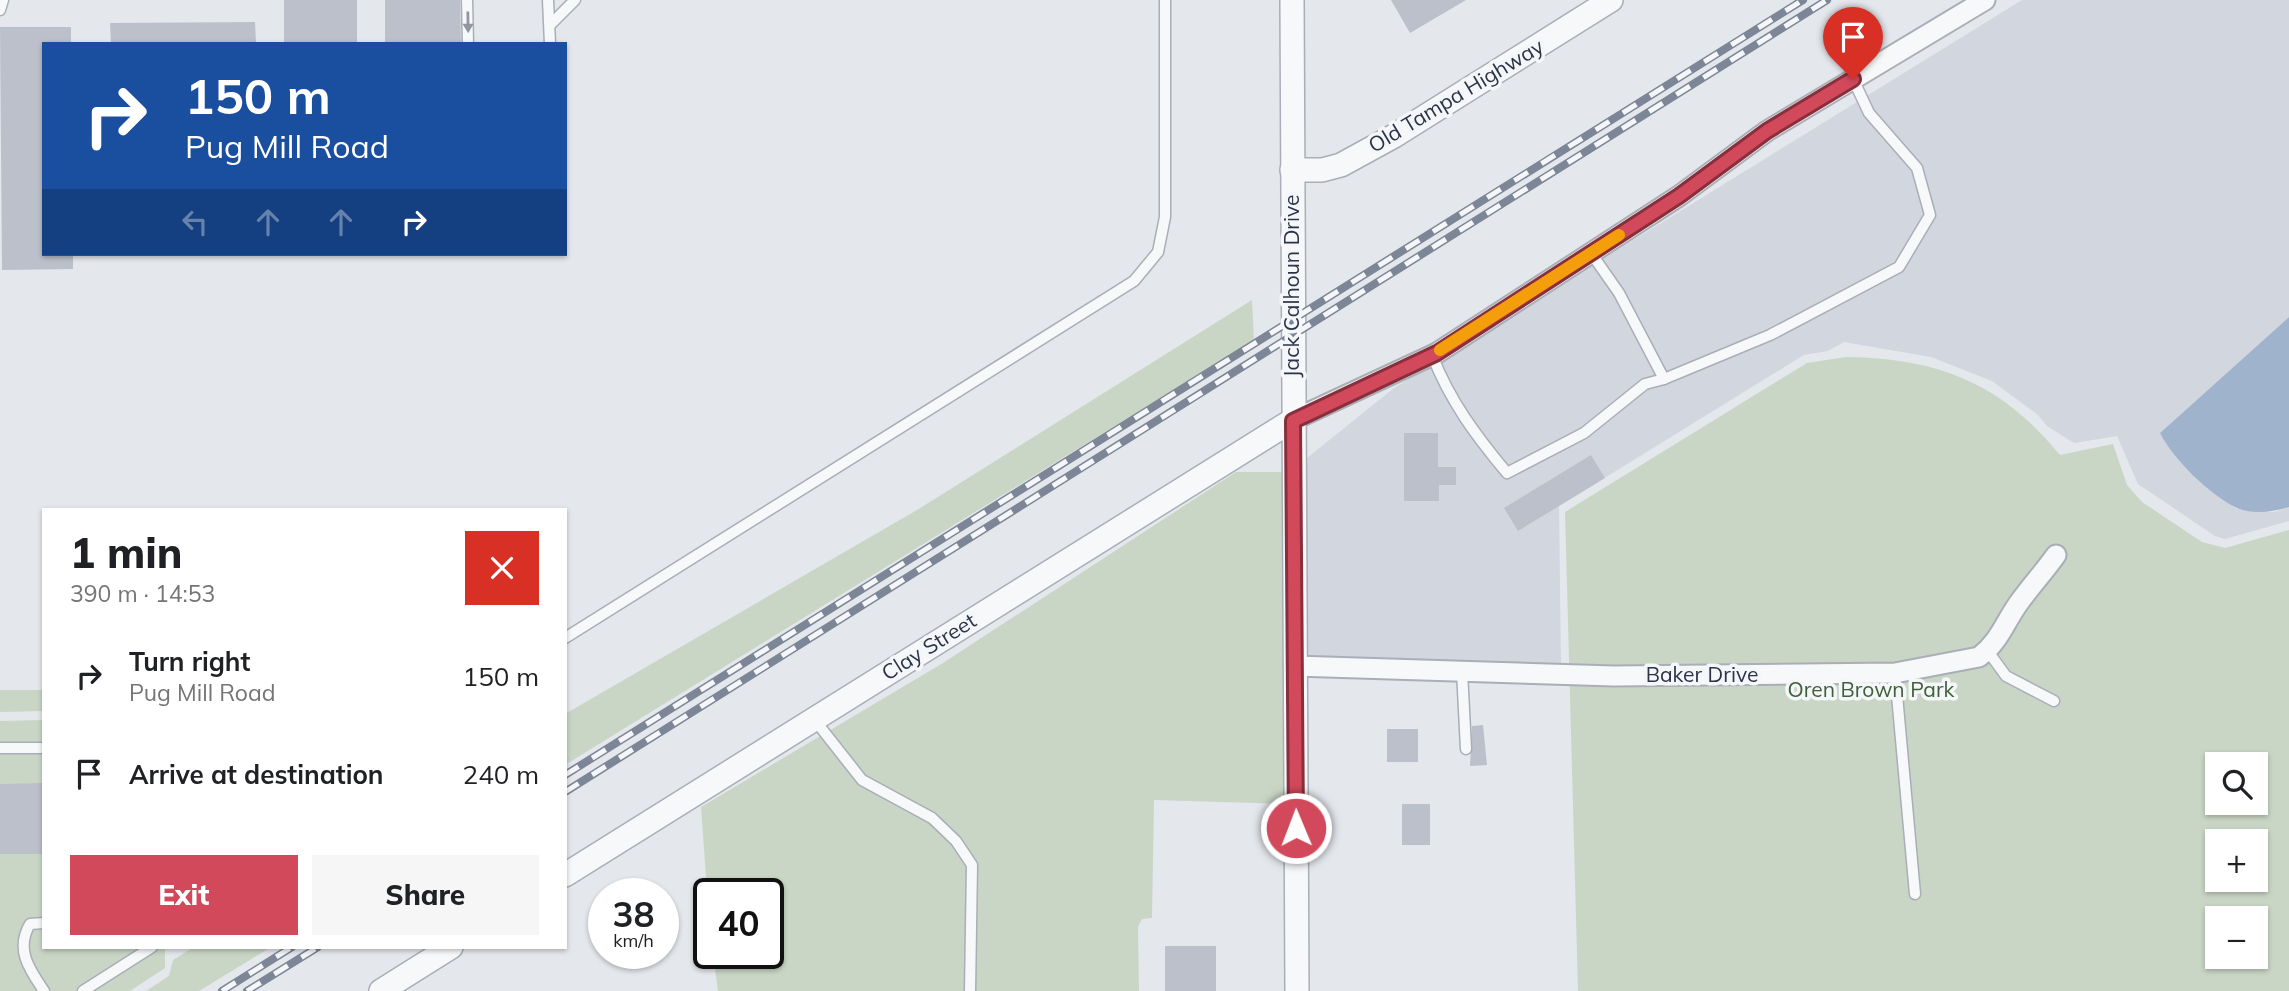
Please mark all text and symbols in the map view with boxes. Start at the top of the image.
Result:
pin [1823,7,1883,79]
one-way arrow [462,11,474,33]
icon: arrive [1834,18,1872,56]
street label: Old Tampa Highway [1363,33,1548,158]
text: 150 m [185,65,331,126]
icon: right [70,70,161,161]
text: Pug Mill Road [185,126,389,166]
street label: Jack Calhoun Drive [1278,195,1304,377]
icon: left [176,203,214,241]
icon: ahead [249,203,287,241]
icon: ahead [322,203,360,241]
icon: right [395,203,433,241]
text: 1 min [70,526,183,579]
button: close [465,531,539,605]
text: 390 m · 14:53 [70,579,215,608]
street label: Clay Street [876,607,981,685]
text: Turn right [129,645,250,678]
icon: right [70,657,108,695]
text: 150 m [463,660,539,693]
street label: Baker Drive [1646,661,1758,687]
park label: Oren Brown Park [1788,676,1955,702]
text: Pug Mill Road [129,678,276,707]
map controls [2205,752,2268,969]
button: search [2205,752,2268,815]
icon: arrive [70,755,108,793]
text: Arrive at destination [129,758,384,791]
text: 240 m [463,758,539,791]
position arrow [1259,791,1333,865]
button: + [2205,829,2268,892]
button: Exit [70,855,298,935]
button: Share [312,855,539,935]
speed limit sign: 40 [693,878,784,969]
text: 38 [612,892,655,936]
button: − [2205,906,2268,969]
text: km/h [613,929,654,952]

